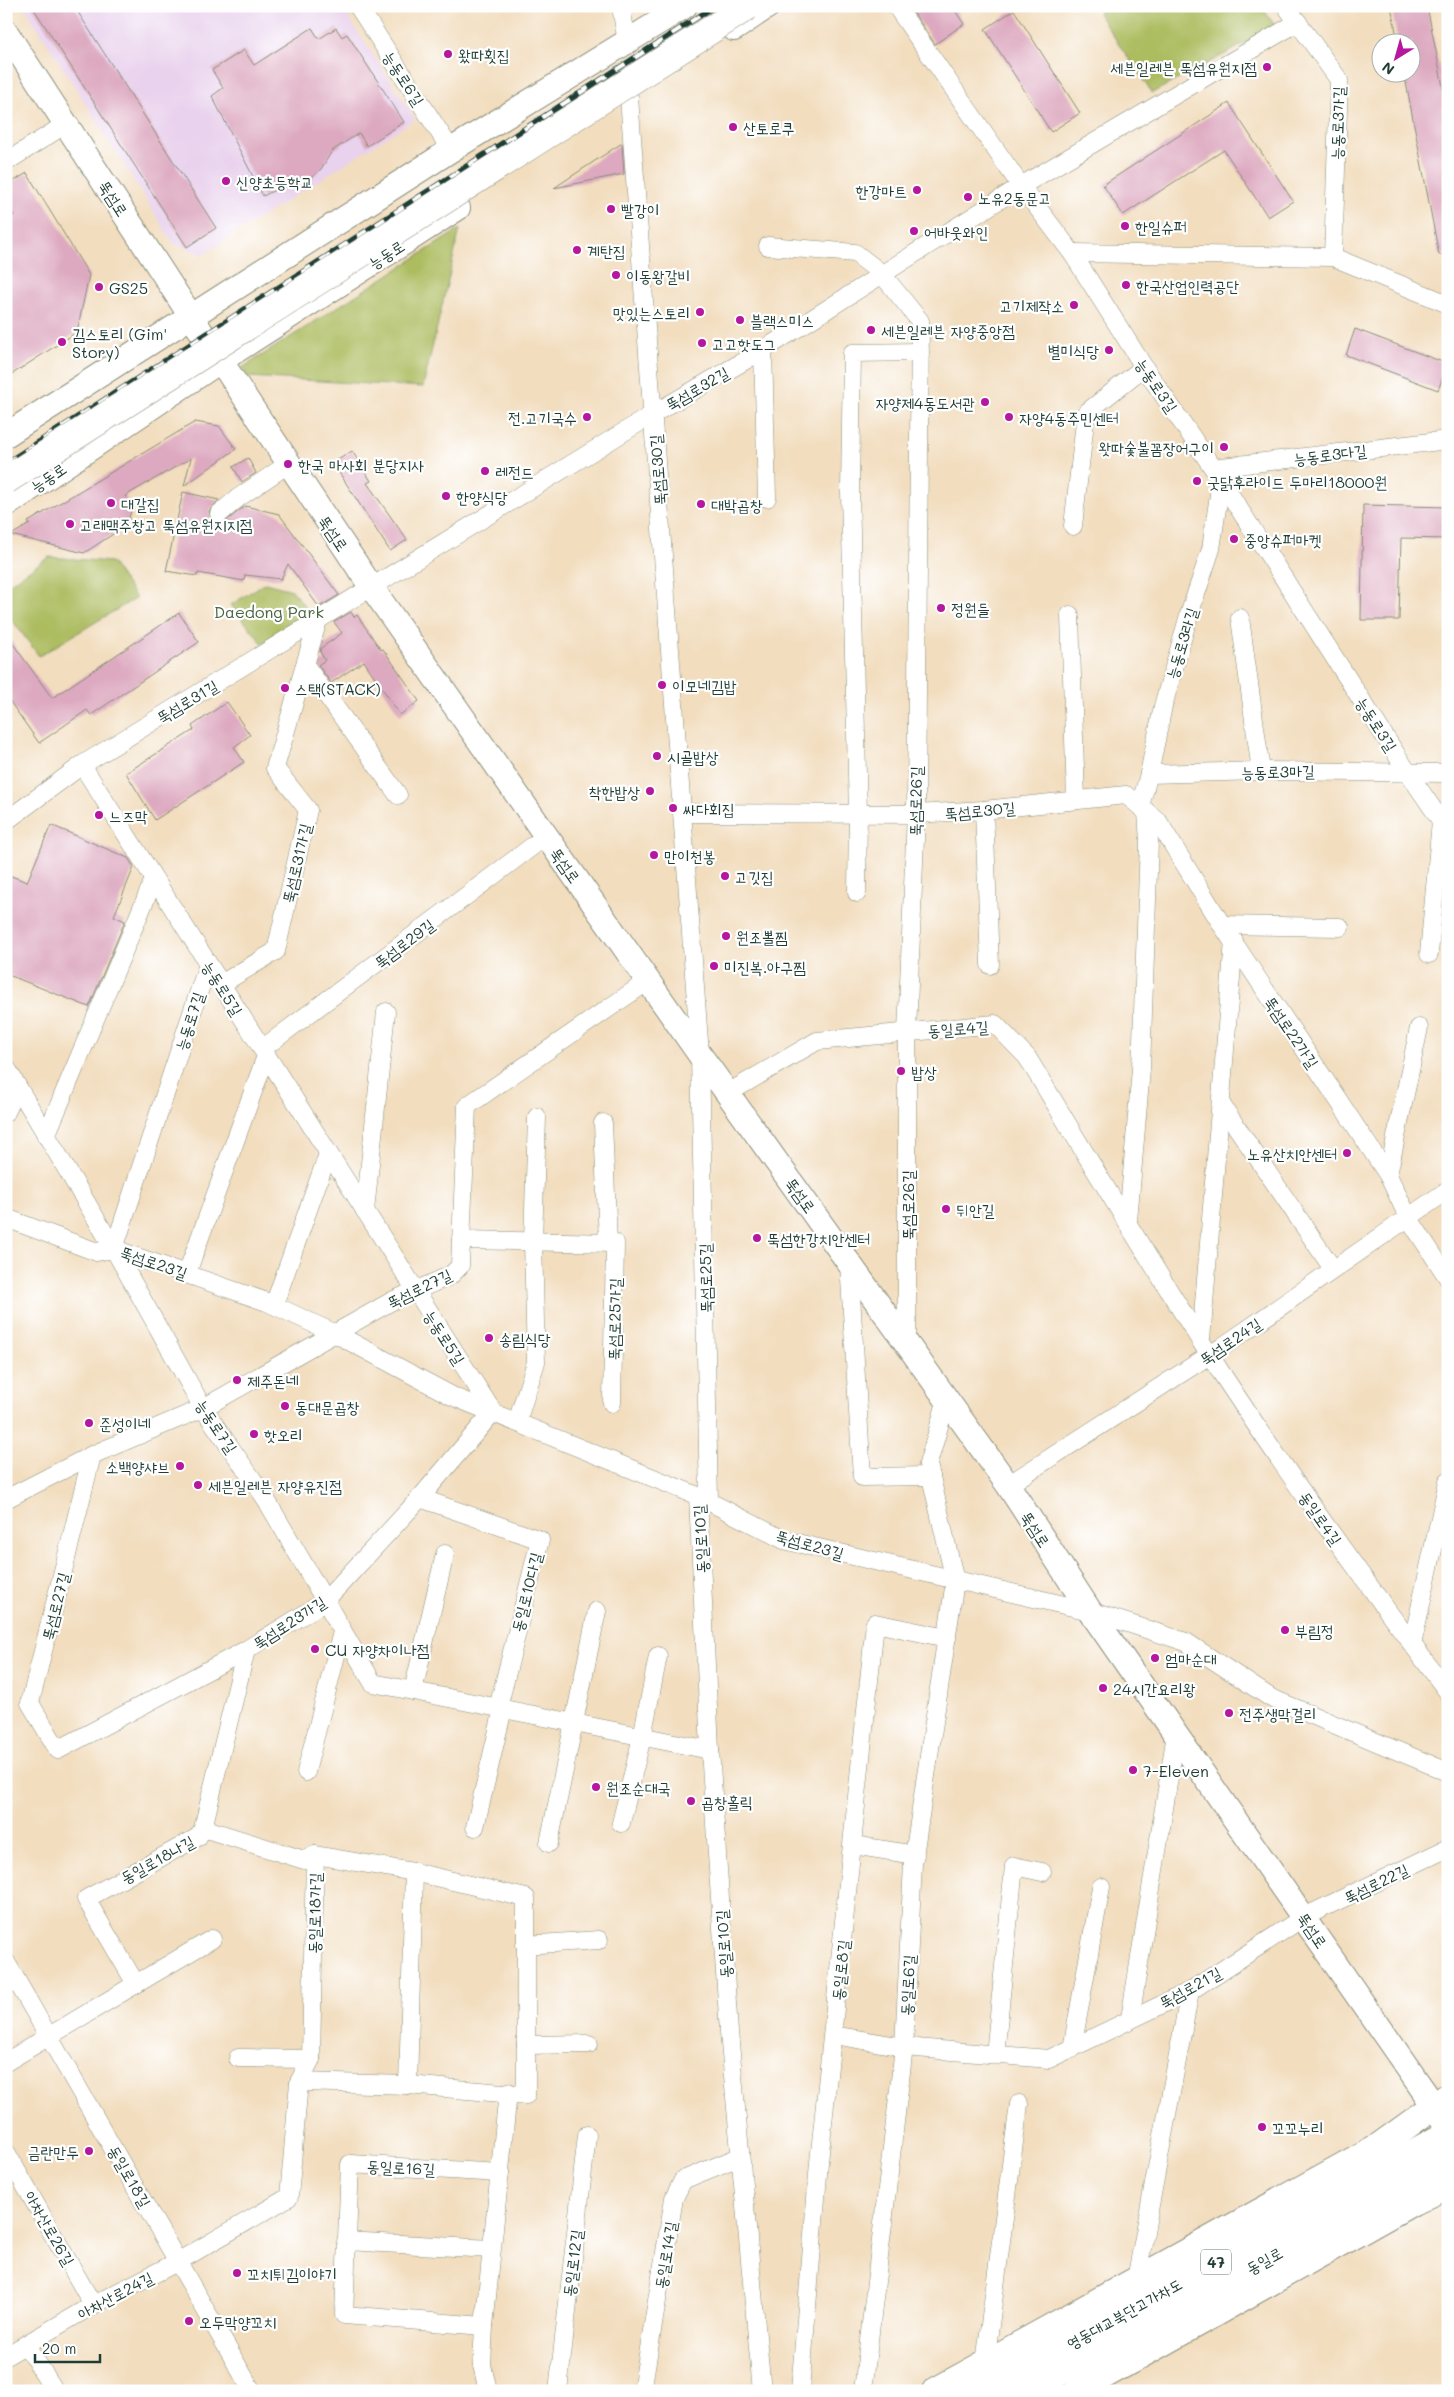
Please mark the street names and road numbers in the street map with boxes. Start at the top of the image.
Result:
street label: 능동로6길 [379,47,430,109]
street label: 능동로3가길 [1325,86,1349,160]
street label: 뚝섬로 [95,176,133,220]
street label: 능동로 [364,235,408,273]
street label: 능동로3길 [1131,354,1183,416]
street label: 뚝섬로32길 [662,361,733,415]
street label: 뚝섬로30길 [644,434,670,506]
street label: 능동로3다길 [1292,439,1368,469]
street label: 능동로 [26,457,70,497]
street label: 뚝섬로 [314,511,354,555]
street label: 능동로3라길 [1160,605,1202,681]
street label: 뚝섬로31길 [152,674,222,728]
street label: 능동로3길 [1352,693,1402,755]
street label: 능동로3마길 [1241,760,1315,782]
street label: 뚝섬로26길 [904,766,926,836]
street label: 뚝섬로30길 [944,796,1016,824]
street label: 뚝섬로31가길 [277,821,315,905]
street label: 뚝섬로 [546,843,586,887]
street label: 뚝섬로29길 [370,914,438,972]
street label: 능동로5길 [198,957,248,1019]
street label: 능동로7길 [170,989,208,1053]
street label: 뚝섬로22가길 [1260,992,1324,1072]
street label: 동일로4길 [927,1015,989,1041]
street label: 뚝섬로26길 [897,1170,918,1240]
street label: 뚝섬로 [781,1173,821,1217]
street label: 뚝섬로23길 [118,1241,191,1283]
street label: 뚝섬로25길 [694,1243,716,1313]
street label: 뚝섬로27길 [383,1263,455,1313]
street label: 뚝섬로25가길 [603,1277,625,1360]
street label: 능동로5길 [420,1306,470,1368]
street label: 뚝섬로24길 [1195,1313,1265,1369]
street label: 능동로7길 [191,1395,243,1457]
street label: 동일로4길 [1295,1487,1347,1549]
street label: 동일로10길 [688,1504,712,1574]
street label: 뚝섬로 [1017,1507,1055,1551]
street label: 뚝섬로23길 [774,1524,847,1564]
street label: 동일로10다길 [506,1550,546,1634]
street label: 뚝섬로27길 [36,1570,74,1642]
street label: 뚝섬로23가길 [249,1591,329,1653]
street label: 동일로18나길 [116,1830,198,1888]
street label: 뚝섬로22길 [1340,1858,1412,1908]
street label: 동일로18가길 [303,1872,325,1954]
street label: 뚝섬로 [1293,1908,1333,1952]
street label: 동일로10길 [710,1909,736,1979]
street label: 동일로8길 [826,1938,854,2002]
street label: 동일로6길 [895,1954,919,2016]
street label: 뚝섬로21길 [1155,1961,1225,2013]
street label: 동일로18길 [104,2141,156,2211]
street label: 동일로16길 [366,2155,436,2179]
street label: 아차산로26길 [20,2187,80,2269]
street label: 동일로14길 [649,2220,681,2290]
street label: 동일로12길 [557,2228,587,2298]
street label: 동일로 [1242,2241,1286,2279]
road number: 47 [1201,2250,1231,2274]
street label: 아차산로24길 [74,2266,157,2324]
street label: 영동대교북단고가차도 [1063,2273,1185,2353]

